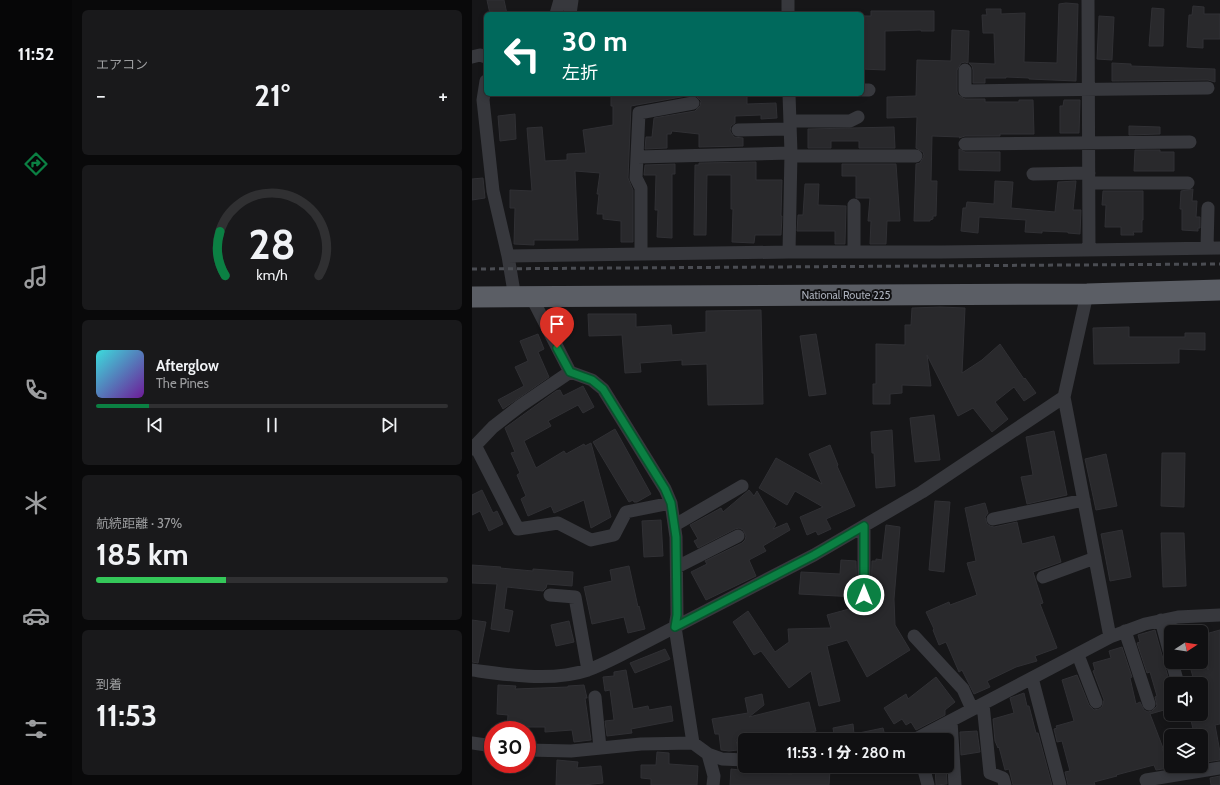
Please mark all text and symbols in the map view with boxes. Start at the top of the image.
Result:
text: 30 m [562,24,628,58]
icon: left [496,28,548,80]
text: 11:52 [18,43,54,65]
text: エアコン [96,56,148,72]
text: 左折 [562,62,598,84]
text: 21° [254,77,290,114]
text: − [96,82,106,109]
text: + [438,82,448,109]
icon: directions [22,150,50,178]
text: 28 [248,218,296,268]
icon: music [22,263,50,291]
text: km/h [256,265,288,283]
street label: National Route 225 [802,288,890,302]
pin [540,307,574,348]
icon: arrive [546,313,568,335]
text: Afterglow [156,357,219,375]
text: The Pines [156,375,209,391]
icon: phone [22,376,50,404]
icon: previous [144,414,166,436]
icon: pause [261,414,283,436]
icon: next [378,414,400,436]
icon: climate [22,489,50,517]
text: 航続距離 · 37% [96,515,182,531]
text: 185 km [96,536,189,573]
position arrow [843,574,885,616]
icon: car [22,602,50,630]
north arrow [1164,625,1208,669]
map controls [1164,625,1208,773]
text: 到着 [96,676,122,692]
button: sound [1164,677,1208,721]
text: 11:53 [96,697,157,734]
icon: filters [22,715,50,743]
speed limit sign: 30 [484,721,536,773]
button: layers [1164,729,1208,773]
text: 11:53 · 1 分 · 280 m [787,744,905,762]

